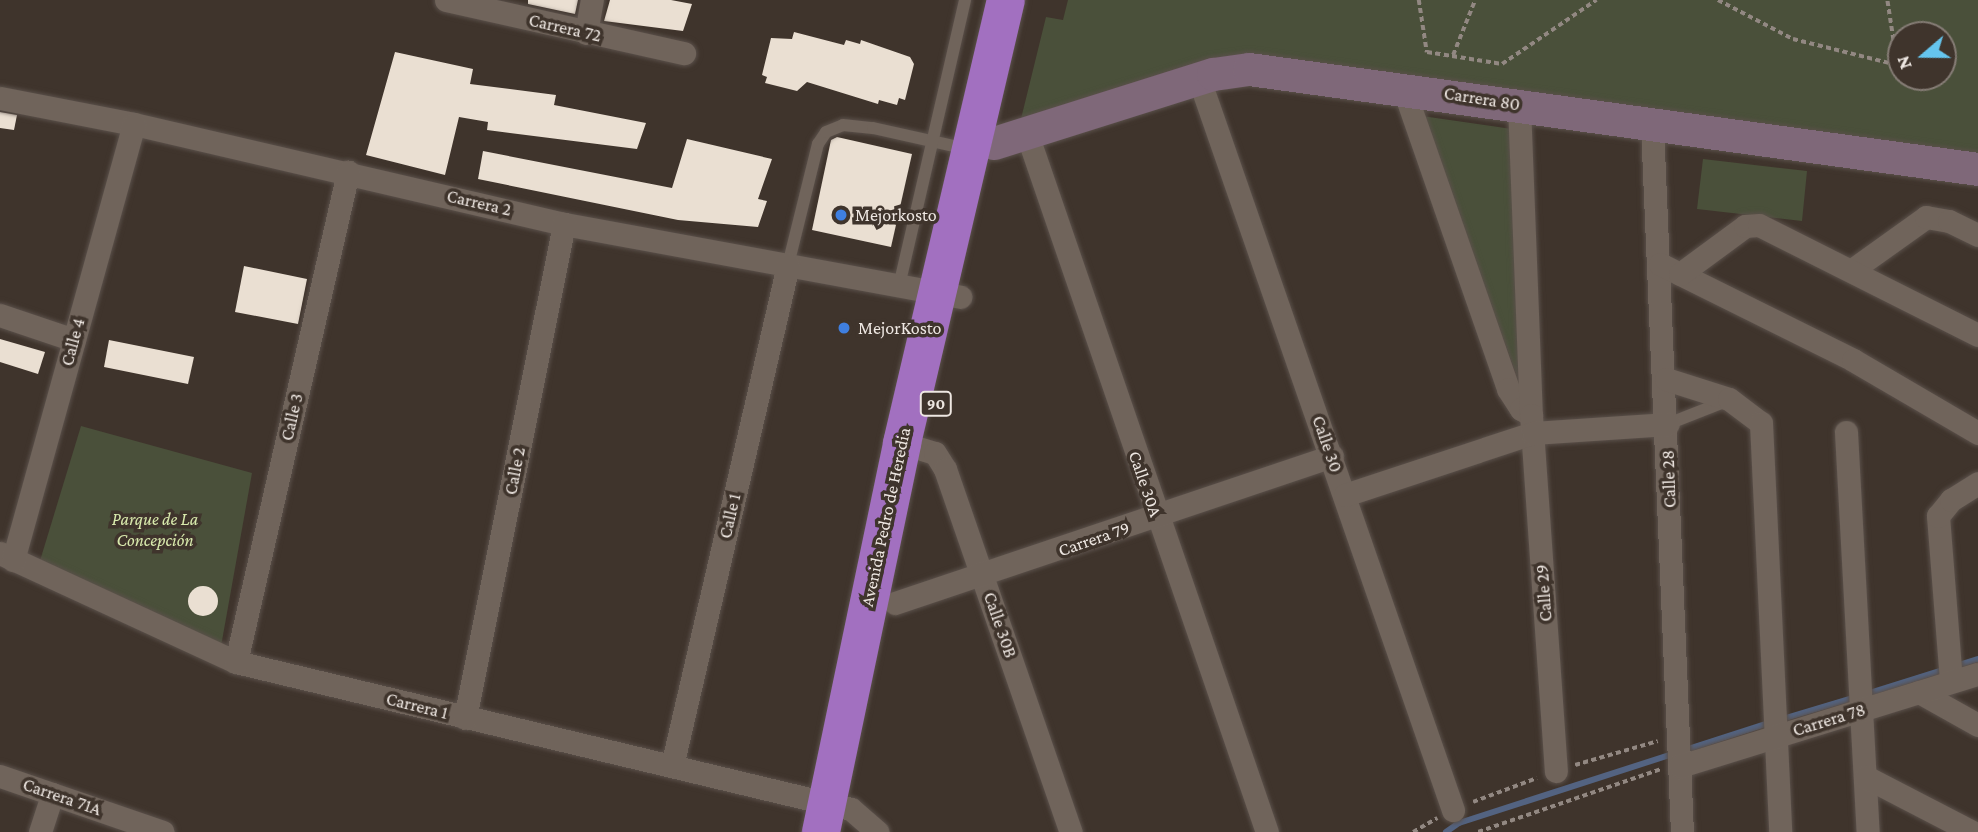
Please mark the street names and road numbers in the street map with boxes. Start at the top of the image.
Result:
street label: Carrera 72 [527,9,603,47]
street label: Carrera 80 [1442,82,1522,116]
street label: Carrera 2 [445,185,513,221]
street label: Calle 4 [56,316,90,368]
street label: Calle 3 [276,391,308,443]
road number: 90 [918,392,954,416]
street label: Calle 30 [1307,413,1347,475]
street label: Avenida Pedro de Heredia [856,425,916,609]
street label: Calle 2 [500,445,530,497]
street label: Calle 30A [1124,448,1166,520]
street label: Calle 28 [1657,450,1681,508]
street label: Calle 1 [714,491,746,541]
street label: Carrera 79 [1055,517,1133,561]
street label: Calle 29 [1531,564,1557,622]
street label: Calle 30B [979,589,1021,661]
street label: Carrera 1 [384,688,450,724]
street label: Carrera 78 [1790,699,1868,741]
street label: Carrera 71A [20,774,104,820]

